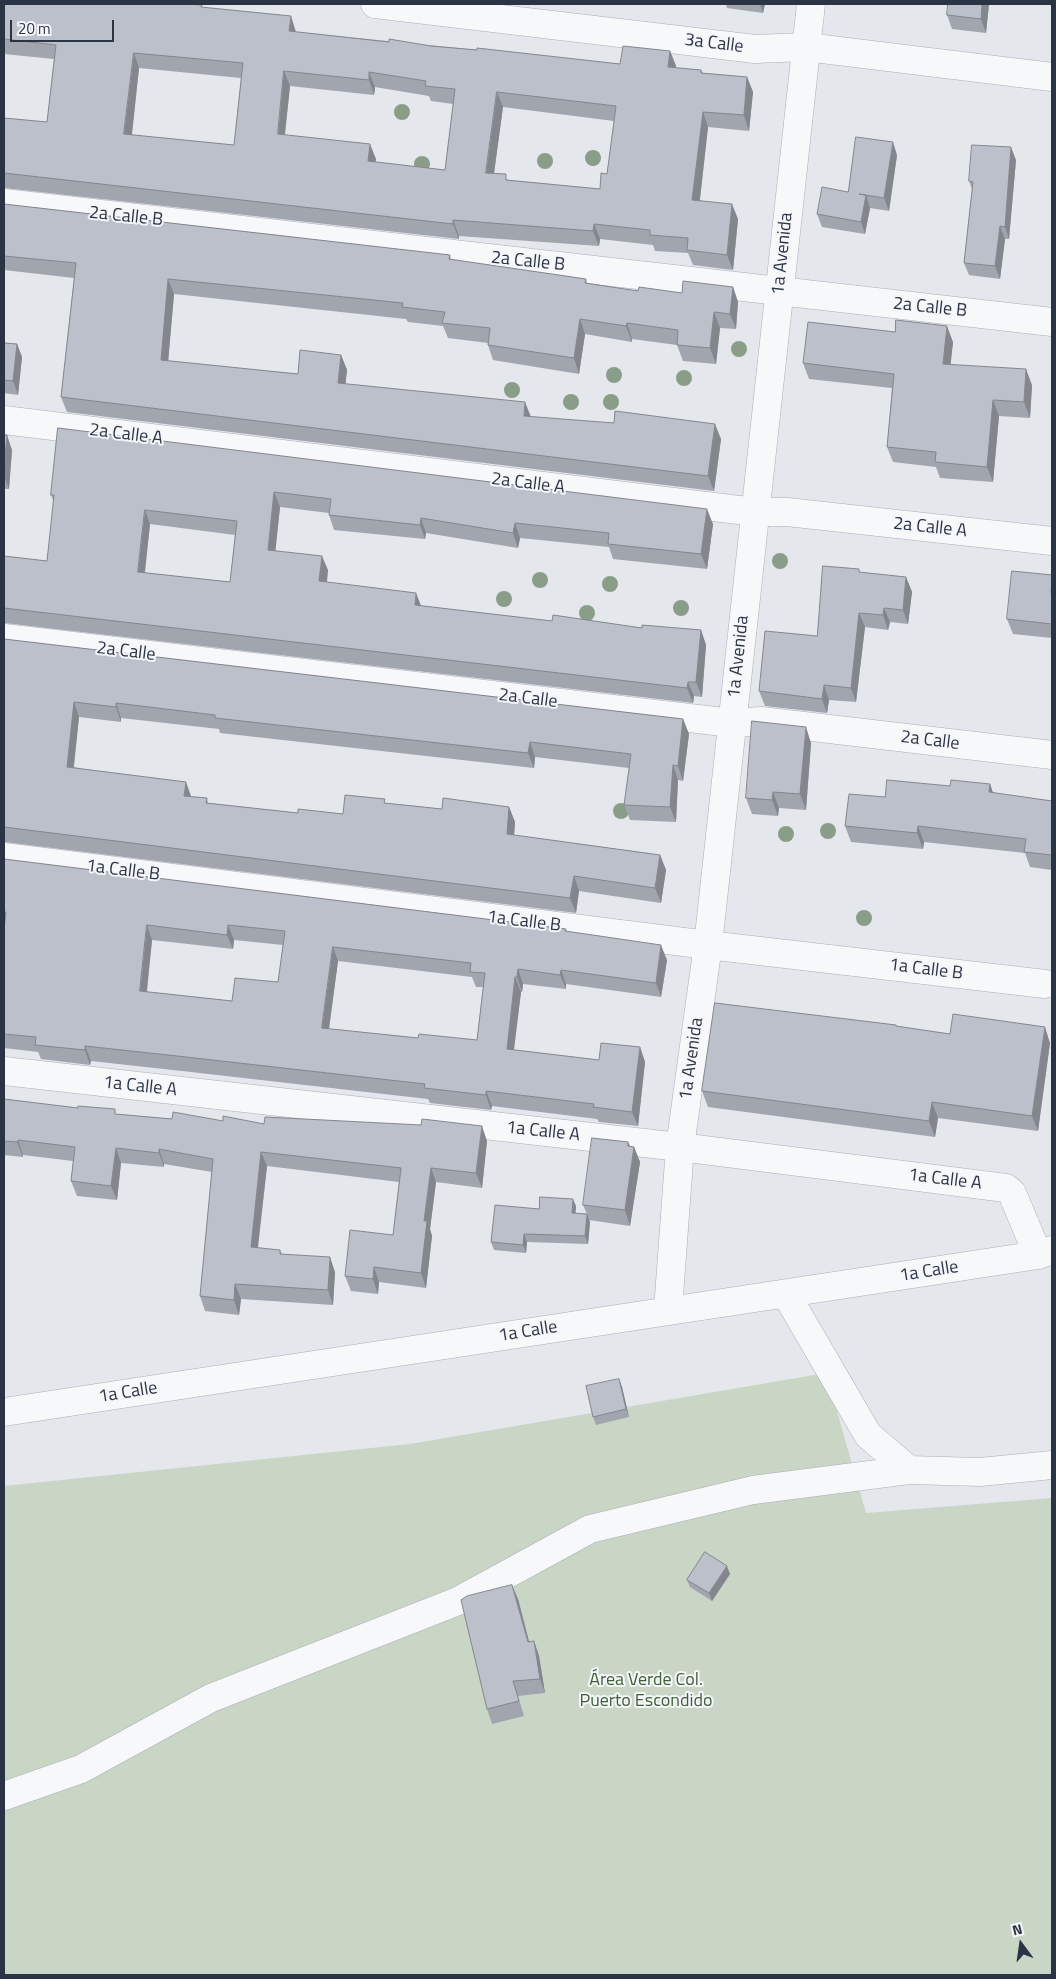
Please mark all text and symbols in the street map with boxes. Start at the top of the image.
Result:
scale bar [12,10,116,42]
text: 20 m [18,17,51,40]
street label: 3a Calle [683,30,745,58]
street label: 2a Calle B [88,202,164,232]
street label: 1a Avenida [768,212,798,296]
street label: 2a Calle B [490,247,566,277]
street label: 2a Calle B [892,293,968,323]
street label: 2a Calle A [88,420,164,450]
street label: 2a Calle A [490,469,566,499]
street label: 2a Calle A [892,513,968,543]
street label: 1a Avenida [724,615,754,699]
street label: 2a Calle [95,638,157,666]
street label: 2a Calle [497,685,559,713]
street label: 2a Calle [899,727,961,755]
street label: 1a Calle B [85,856,161,886]
street label: 1a Calle B [486,907,562,937]
street label: 1a Calle B [888,955,964,985]
street label: 1a Avenida [676,1016,708,1102]
street label: 1a Calle A [102,1072,178,1102]
street label: 1a Calle A [505,1117,581,1147]
street label: 1a Calle A [907,1165,983,1195]
street label: 1a Calle [898,1257,960,1287]
street label: 1a Calle [497,1317,559,1347]
street label: 1a Calle [97,1378,159,1408]
park label: Área Verde Col. Puerto Escondido [579,1670,713,1712]
text: N [1010,1918,1024,1940]
north arrow [996,1919,1046,1969]

